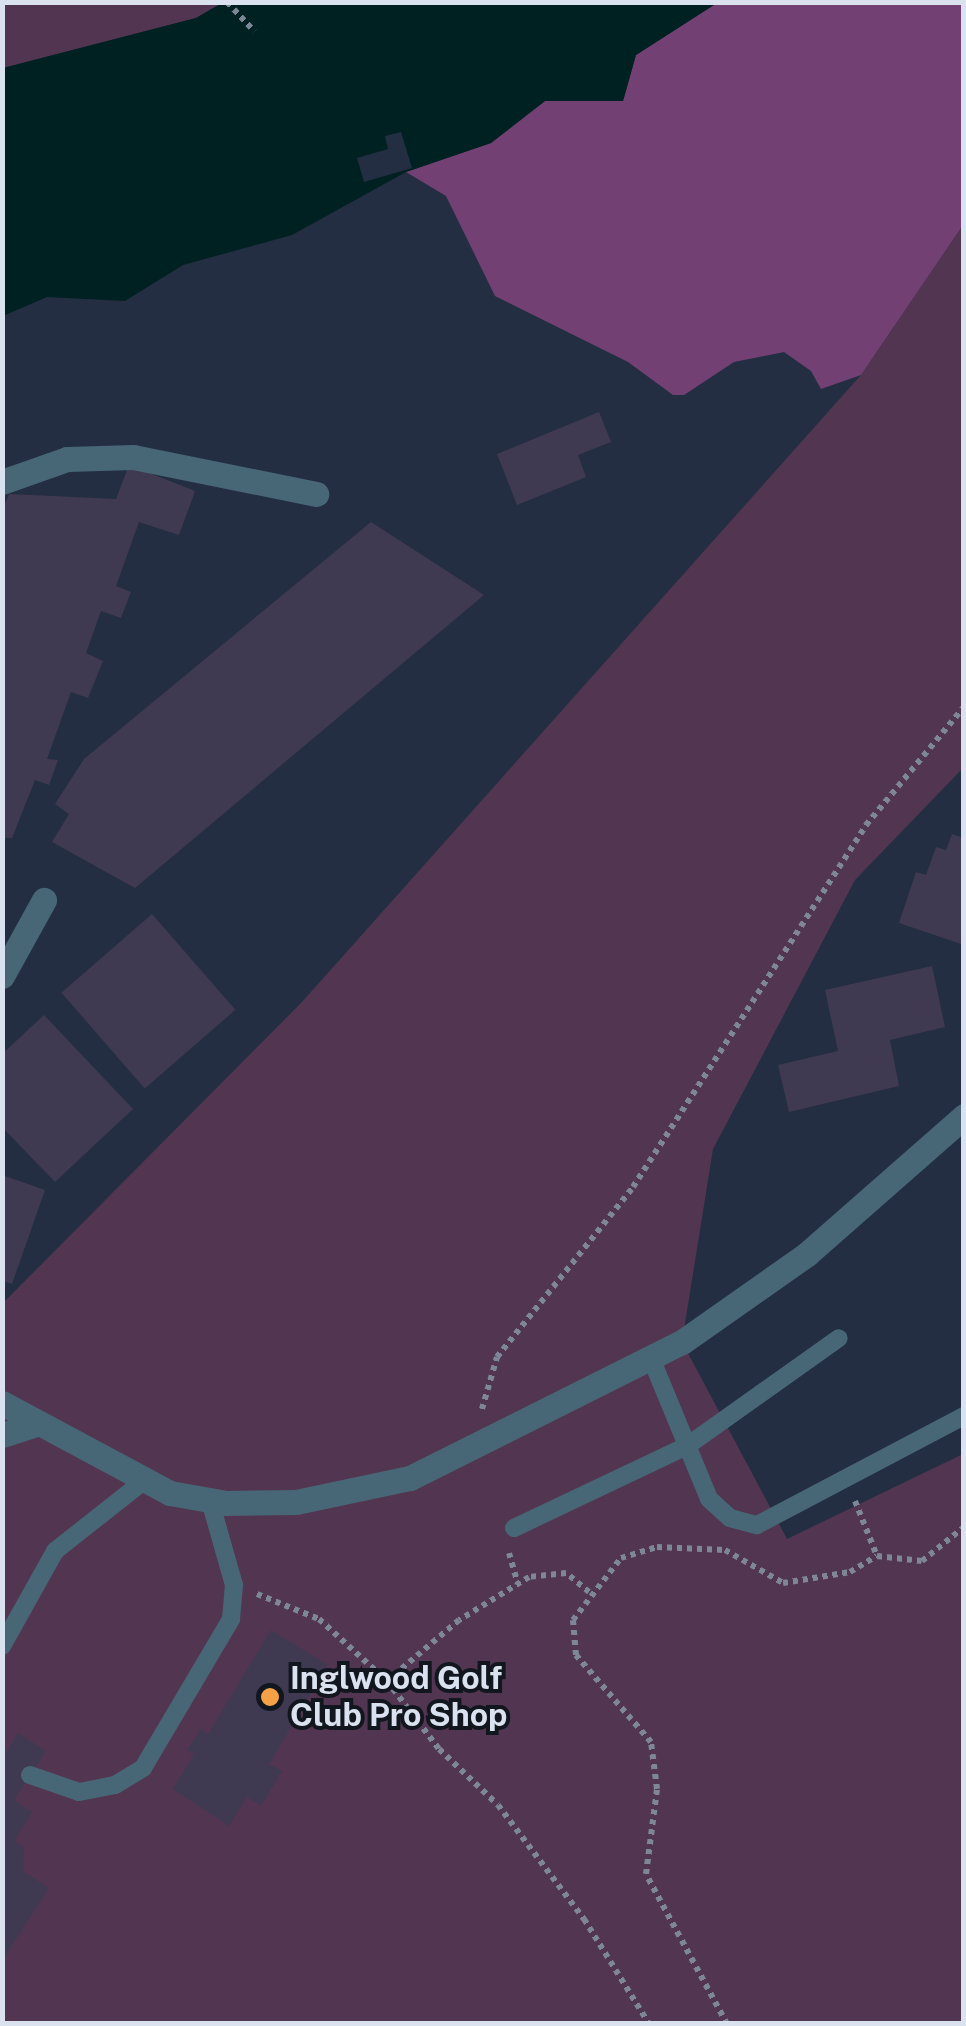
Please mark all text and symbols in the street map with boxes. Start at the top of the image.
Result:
place label: Inglwood Golf Club Pro Shop [290,1660,508,1735]
marker: Inglwood Golf Club Pro Shop [259,1686,281,1708]

